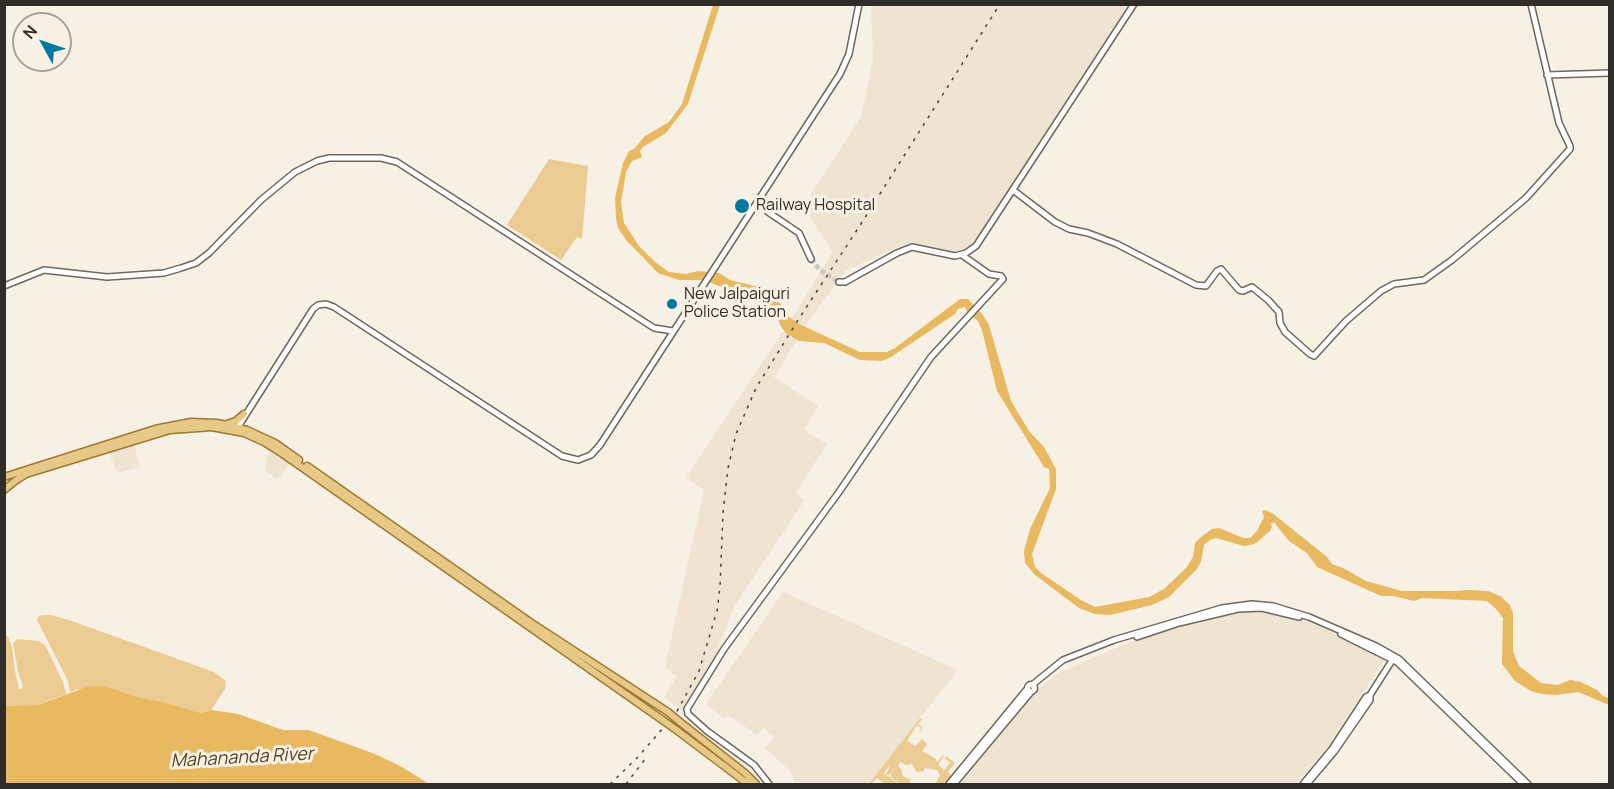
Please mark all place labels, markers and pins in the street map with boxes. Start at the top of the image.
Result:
place label: Railway Hospital [756,196,875,216]
marker: Railway Hospital [733,197,751,215]
place label: New Jalpaiguri Police Station [684,285,790,323]
marker: New Jalpaiguri Police Station [665,297,679,311]

